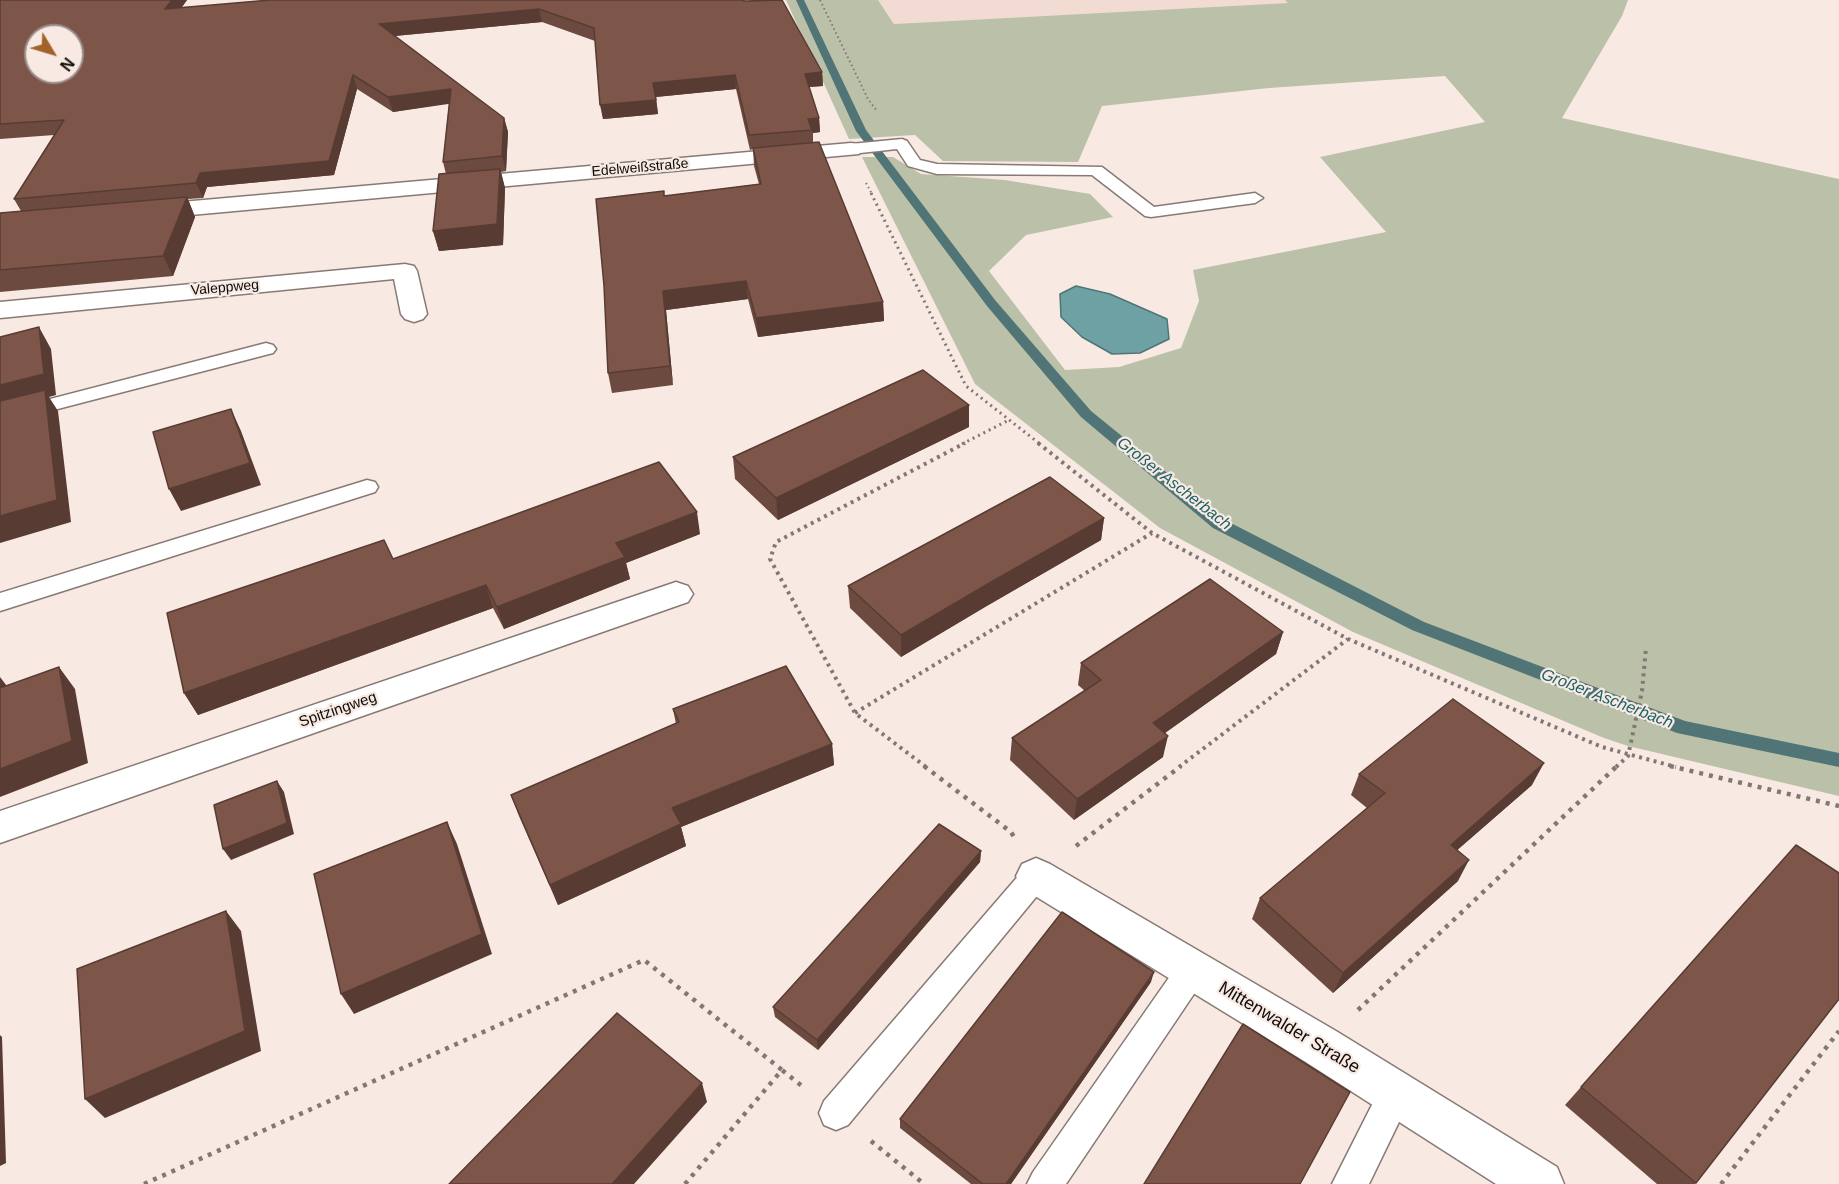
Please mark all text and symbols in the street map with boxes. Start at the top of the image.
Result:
north arrow [24,24,84,84]
text: N [57,54,77,74]
street label: Edelweißstraße [591,155,689,181]
street label: Valeppweg [190,277,260,299]
water label: Großer Ascherbach [1113,433,1235,535]
water label: Großer Ascherbach [1538,665,1676,733]
street label: Spitzingweg [297,688,379,732]
street label: Mittenwalder Straße [1214,977,1364,1079]

